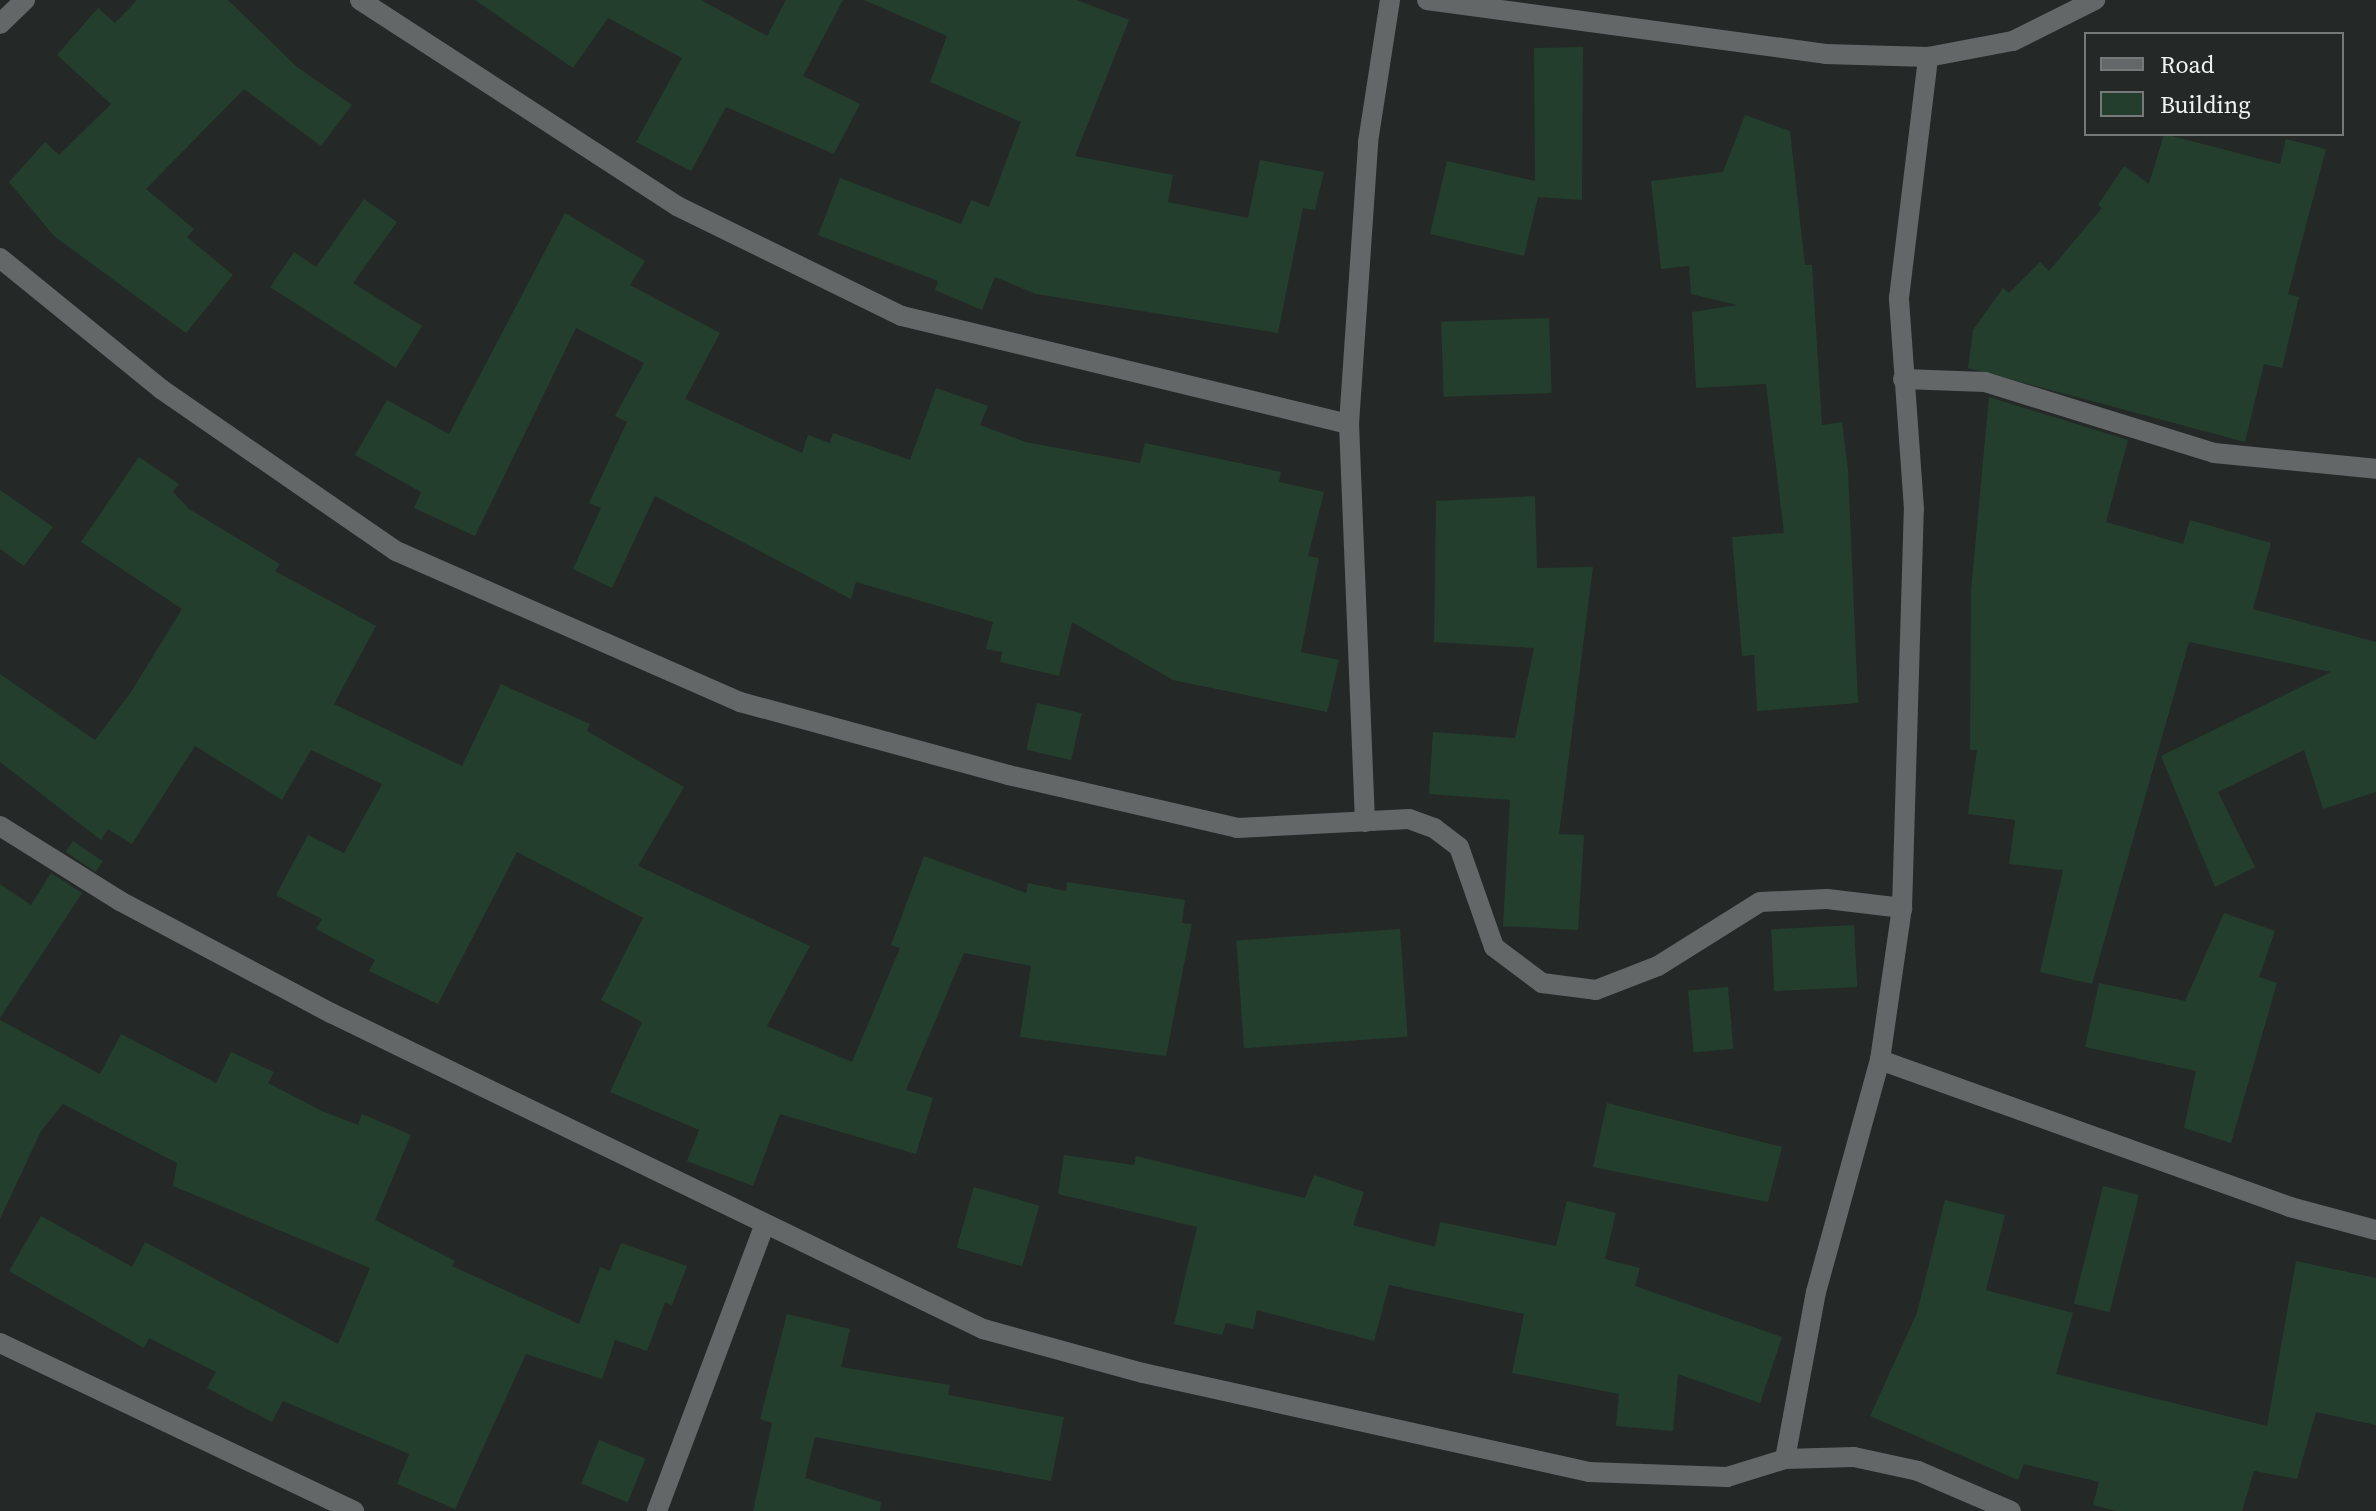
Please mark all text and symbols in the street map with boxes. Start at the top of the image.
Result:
legend [2084,32,2344,136]
text: Road [2160,48,2214,81]
text: Building [2160,88,2251,121]

